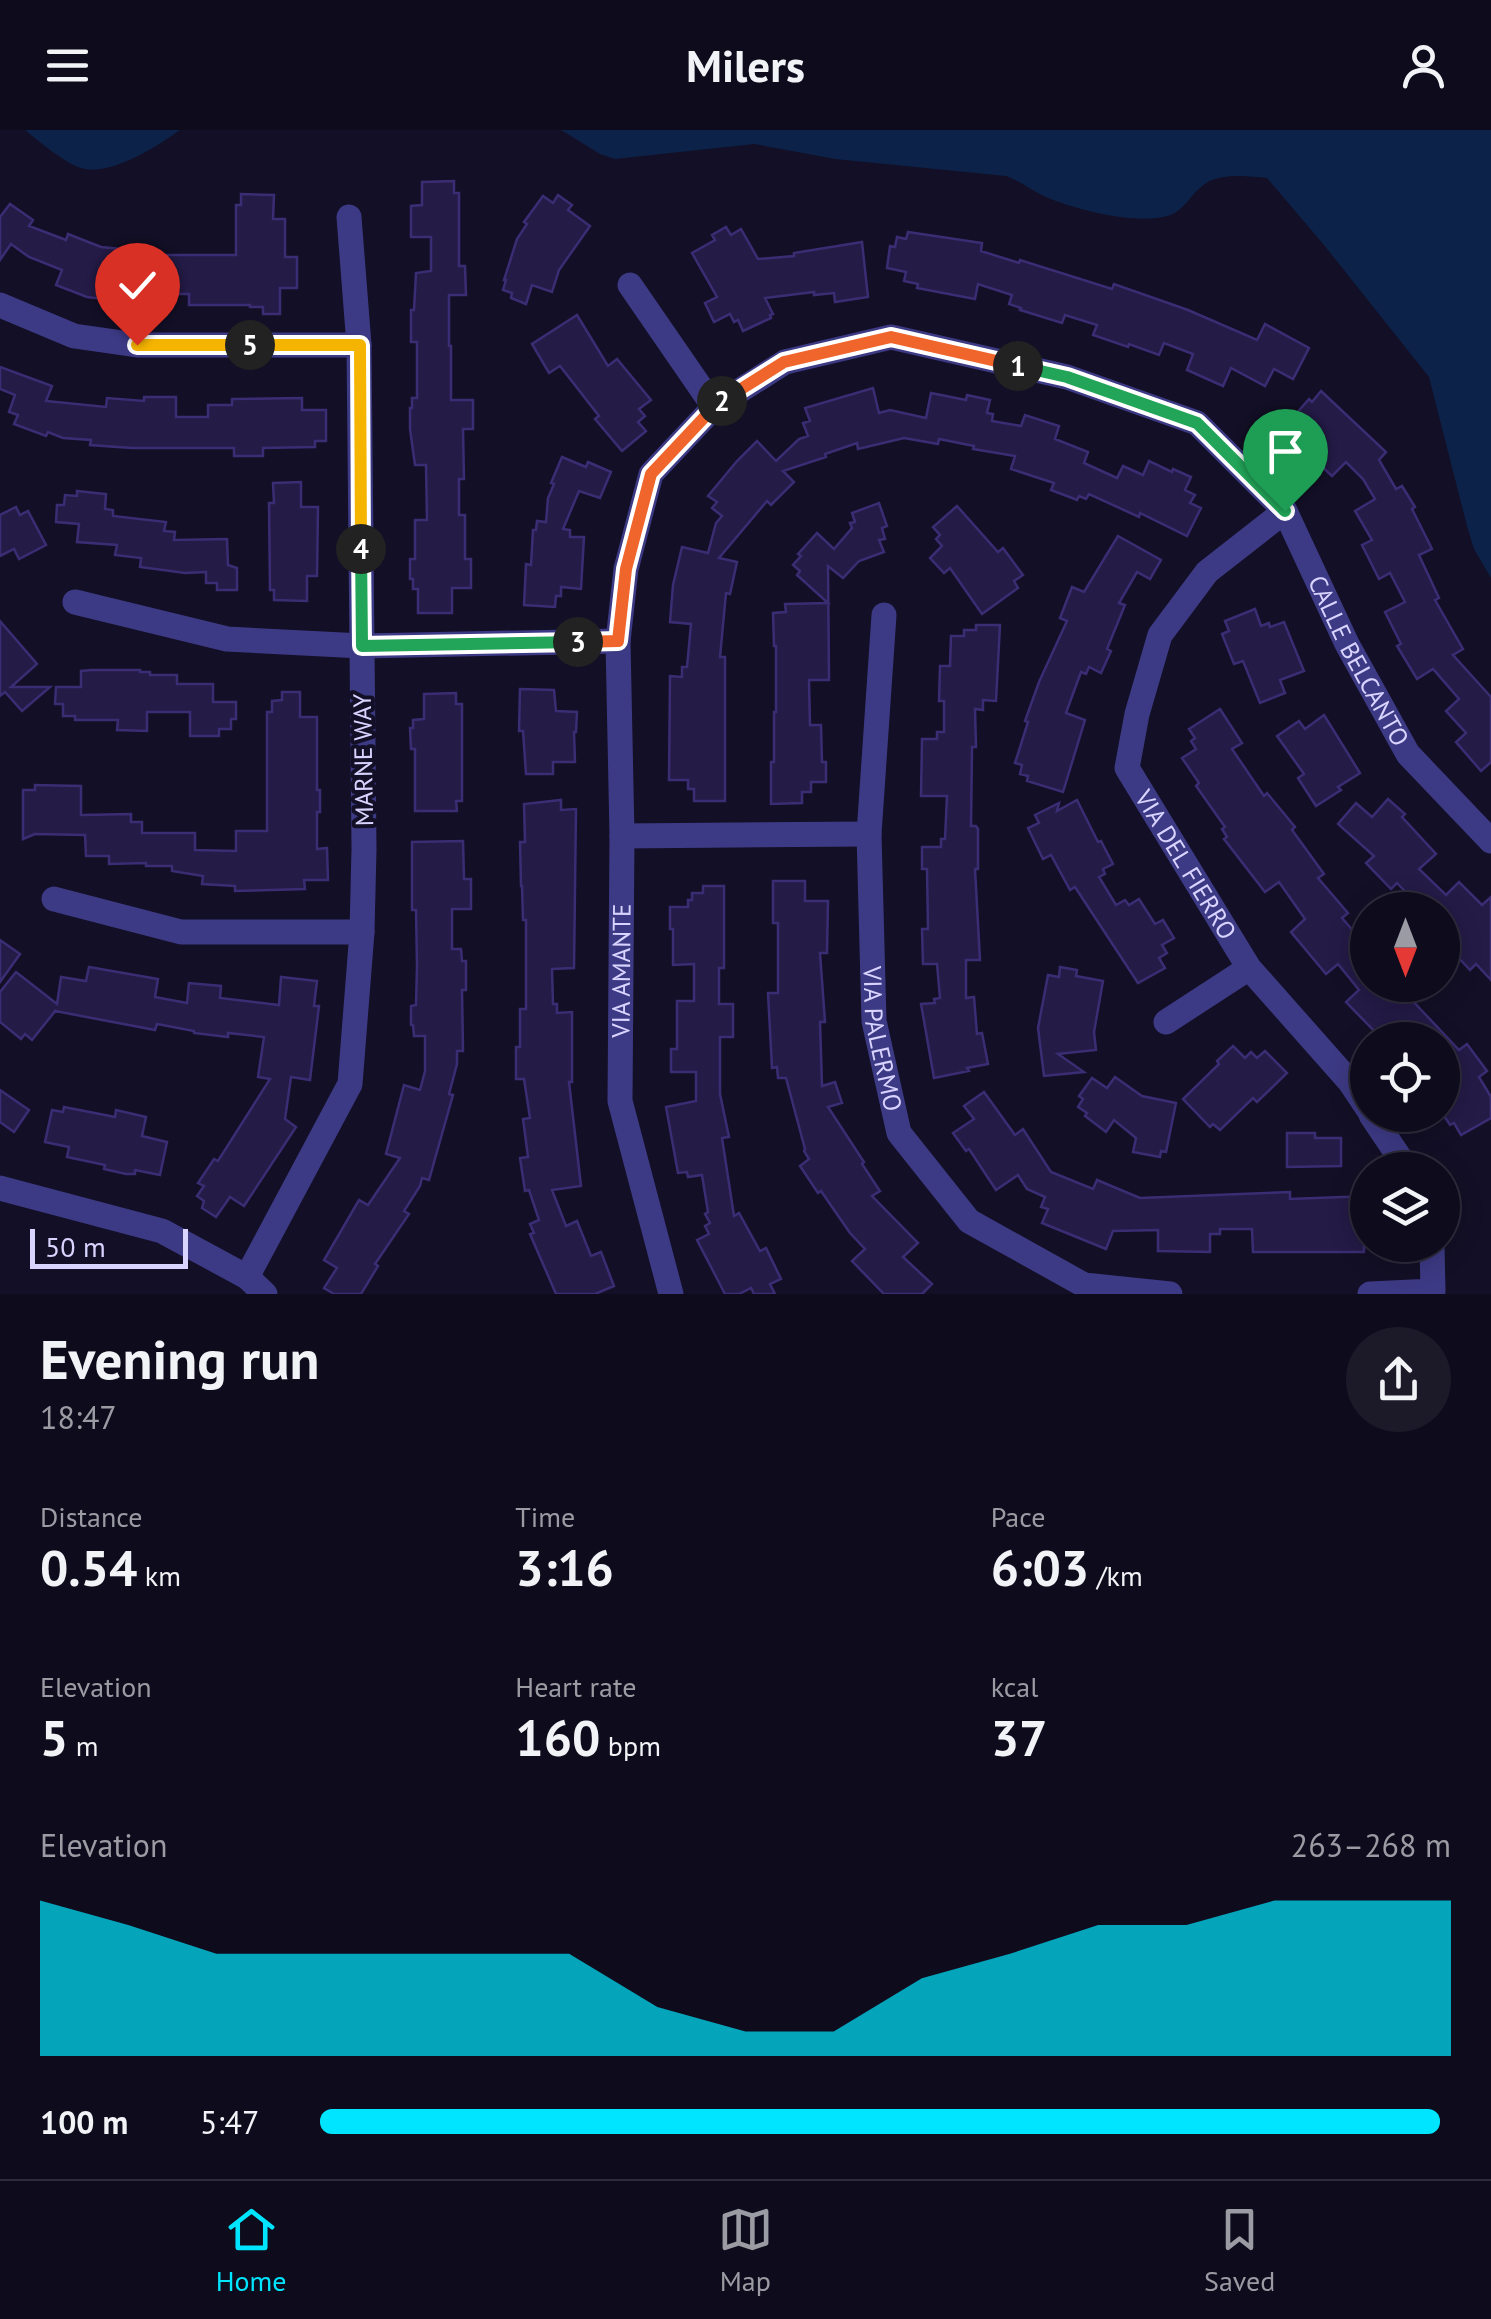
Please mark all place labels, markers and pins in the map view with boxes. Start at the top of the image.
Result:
pin [95,243,180,346]
pin: 5 [225,320,275,370]
pin: 1 [993,341,1043,391]
pin: 2 [697,376,747,426]
pin [1243,409,1328,512]
pin: 4 [336,524,386,574]
pin: 3 [553,617,603,667]

